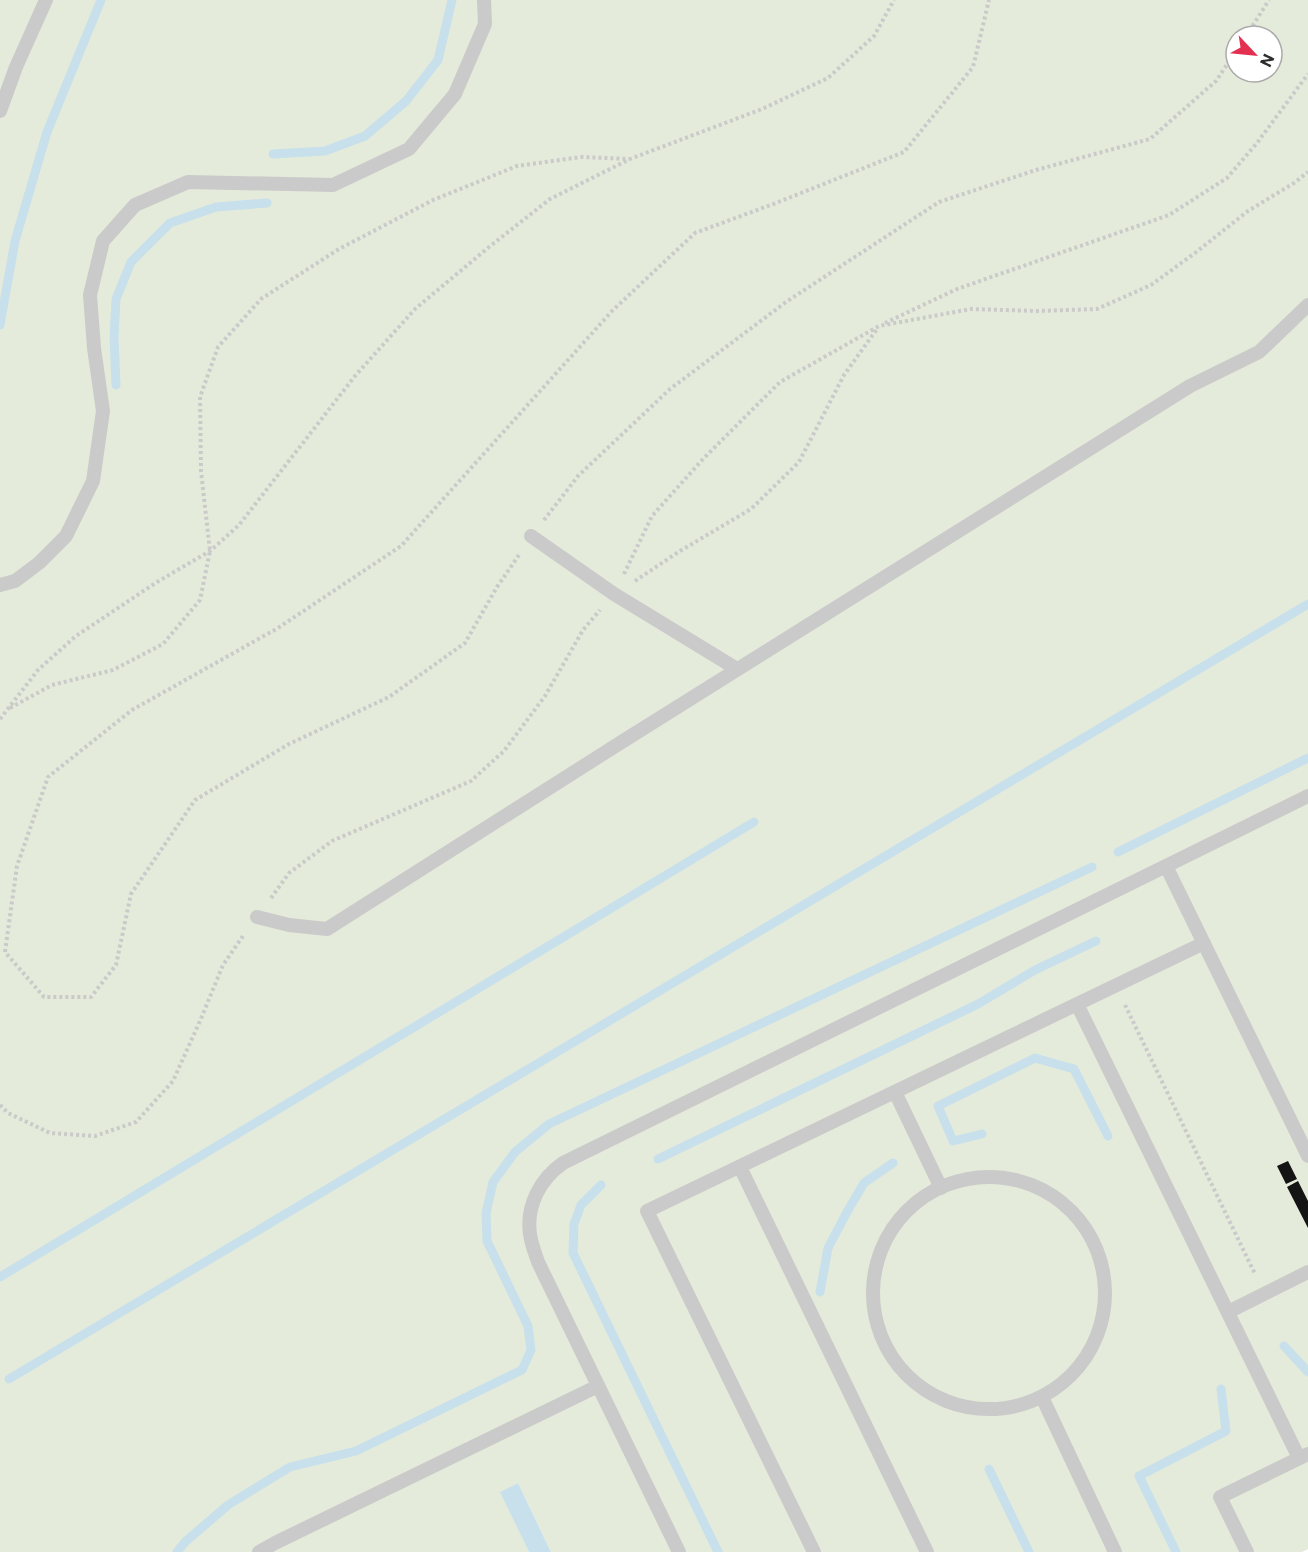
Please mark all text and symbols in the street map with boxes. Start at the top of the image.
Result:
north arrow [1224,24,1284,84]
text: N [1257,51,1279,70]

